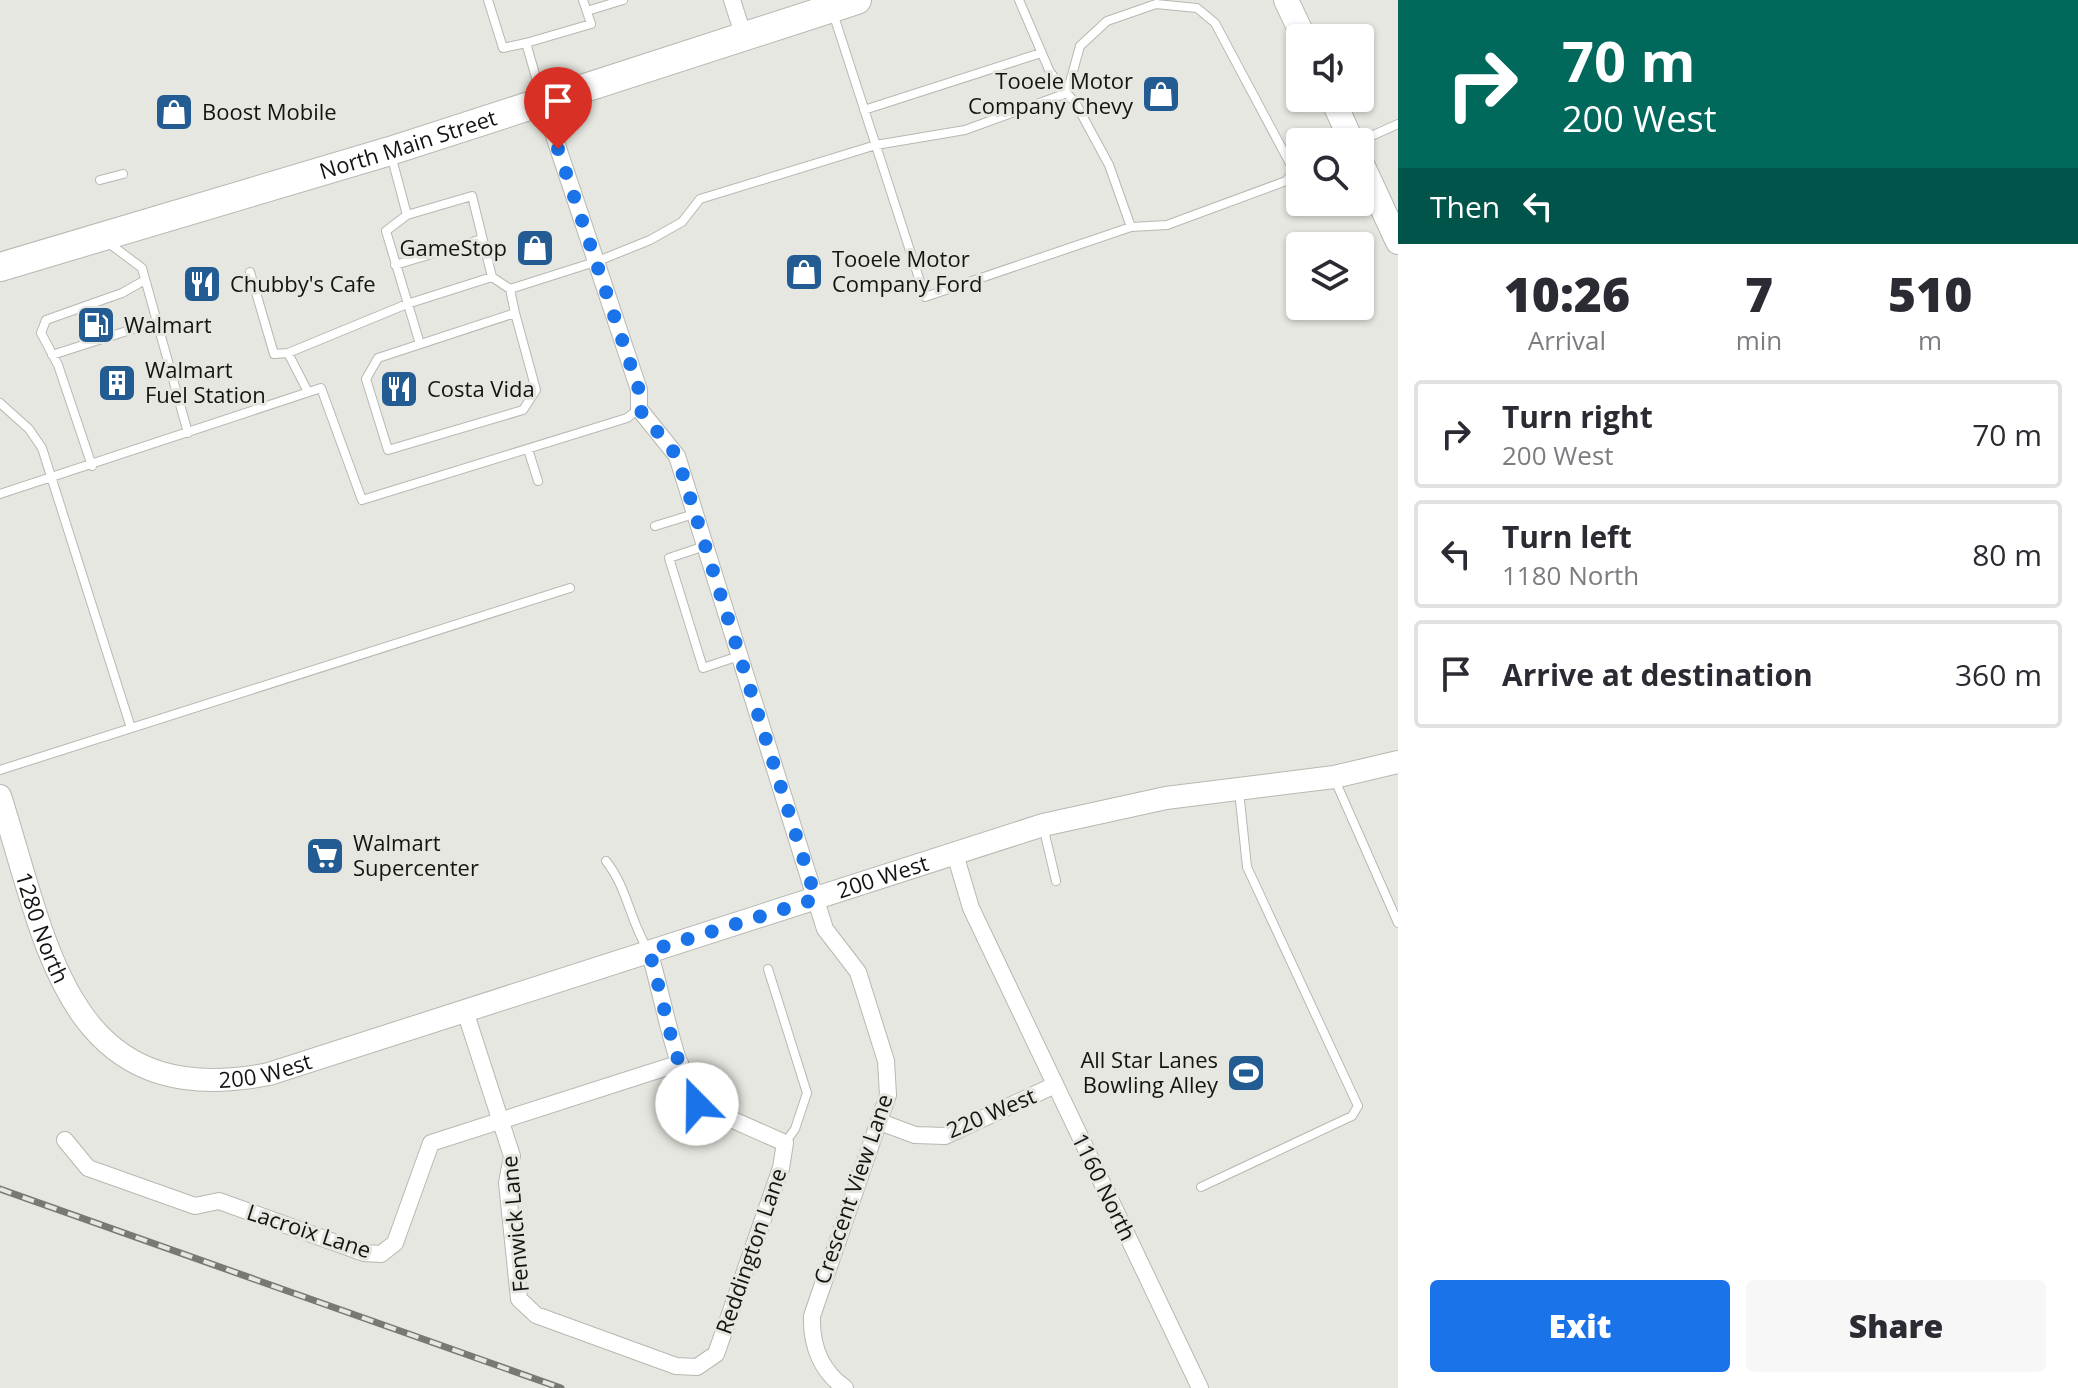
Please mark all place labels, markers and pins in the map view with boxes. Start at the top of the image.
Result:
place label: Tooele Motor Company Chevy [968,65,1134,120]
pin [524,67,592,149]
shop icon: Tooele Motor Company Chevy [1140,73,1182,115]
shop icon: Boost Mobile [153,91,195,133]
place label: Boost Mobile [202,96,337,126]
shop icon: GameStop [514,227,556,269]
place label: GameStop [399,232,507,262]
place label: Tooele Motor Company Ford [832,243,982,298]
shop icon: Tooele Motor Company Ford [783,251,825,293]
restaurant icon: Chubby's Cafe [181,263,223,305]
place label: Chubby's Cafe [230,268,376,298]
fuel station icon: Walmart [75,304,117,346]
place label: Walmart [124,309,212,339]
place label: Walmart Fuel Station [145,354,266,409]
building icon: Walmart Fuel Station [96,362,138,404]
restaurant icon: Costa Vida [378,368,420,410]
place label: Costa Vida [427,373,535,403]
place label: Walmart Supercenter [353,827,479,882]
supermarket icon: Walmart Supercenter [304,835,346,877]
place label: All Star Lanes Bowling Alley [1080,1044,1219,1099]
sports icon: All Star Lanes Bowling Alley [1225,1052,1267,1094]

